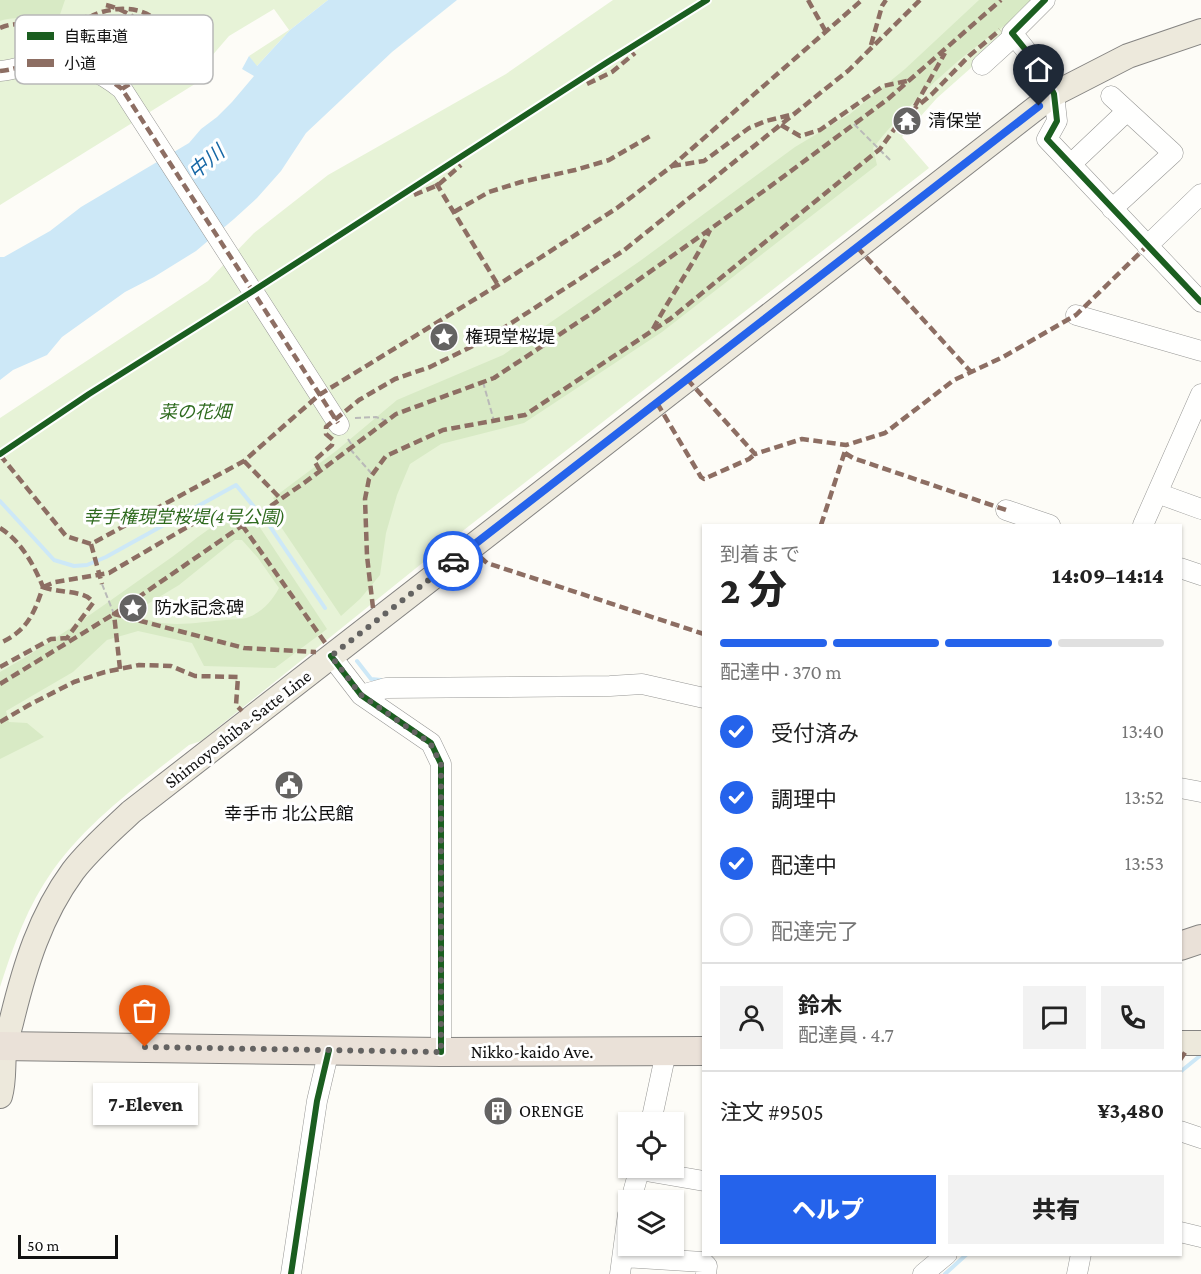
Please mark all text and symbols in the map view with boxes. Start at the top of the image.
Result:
legend [15,15,213,84]
text: 自転車道 [64,28,128,45]
pin [1013,44,1064,106]
icon: home [1022,53,1055,86]
text: 小道 [64,55,96,72]
temple icon: 清保堂 [891,105,923,137]
place label: 清保堂 [928,111,982,131]
water label: 中川 [184,139,230,183]
place icon: 権現堂桜堤 [428,321,460,353]
place label: 権現堂桜堤 [465,327,555,347]
park label: 菜の花畑 [159,402,234,422]
park label: 幸手権現堂桜堤(4号公園) [83,507,285,528]
courier [423,531,483,591]
text: 到着まで [720,543,800,565]
icon: car [437,545,470,578]
text: 14:09–14:14 [1052,563,1164,588]
text: 2 分 [720,568,787,611]
place icon: 防水記念碑 [117,592,149,624]
place label: 防水記念碑 [154,598,244,618]
text: 配達中 · 370 m [720,661,842,683]
street label: Shimoyoshiba-Satte Line [161,666,315,792]
icon: check [720,715,753,748]
text: 13:40 [1122,720,1164,742]
text: 受付済み [771,721,859,746]
public building icon: 幸手市 北公民館 [273,769,305,801]
icon: check [720,781,753,814]
text: 13:52 [1125,786,1164,808]
text: 調理中 [771,787,837,812]
place label: 幸手市 北公民館 [224,804,354,824]
icon: check [720,847,753,880]
text: 13:53 [1125,852,1164,874]
text: 配達中 [771,853,837,878]
text: 配達完了 [771,919,859,944]
pin [119,985,170,1047]
button: person [720,986,783,1049]
button: chat [1023,986,1086,1049]
button: phone [1101,986,1164,1049]
text: 鈴木 [798,993,842,1018]
icon: bag [128,994,161,1027]
text: 配達員 · 4.7 [798,1024,894,1046]
street label: Nikko-kaido Ave. [471,1042,593,1062]
callout: 7-Eleven [92,1083,198,1125]
text: 7-Eleven [108,1093,183,1115]
building icon: ORENGE [482,1095,514,1127]
text: ¥3,480 [1098,1098,1164,1123]
text: 注文 #9505 [720,1100,824,1125]
place label: ORENGE [519,1101,584,1121]
map controls [618,1112,684,1256]
button: locate [618,1112,684,1178]
button: ヘルプ [720,1175,936,1244]
button: 共有 [948,1175,1164,1244]
button: layers [618,1190,684,1256]
scale bar [18,1232,118,1260]
text: 50 m [27,1237,59,1254]

